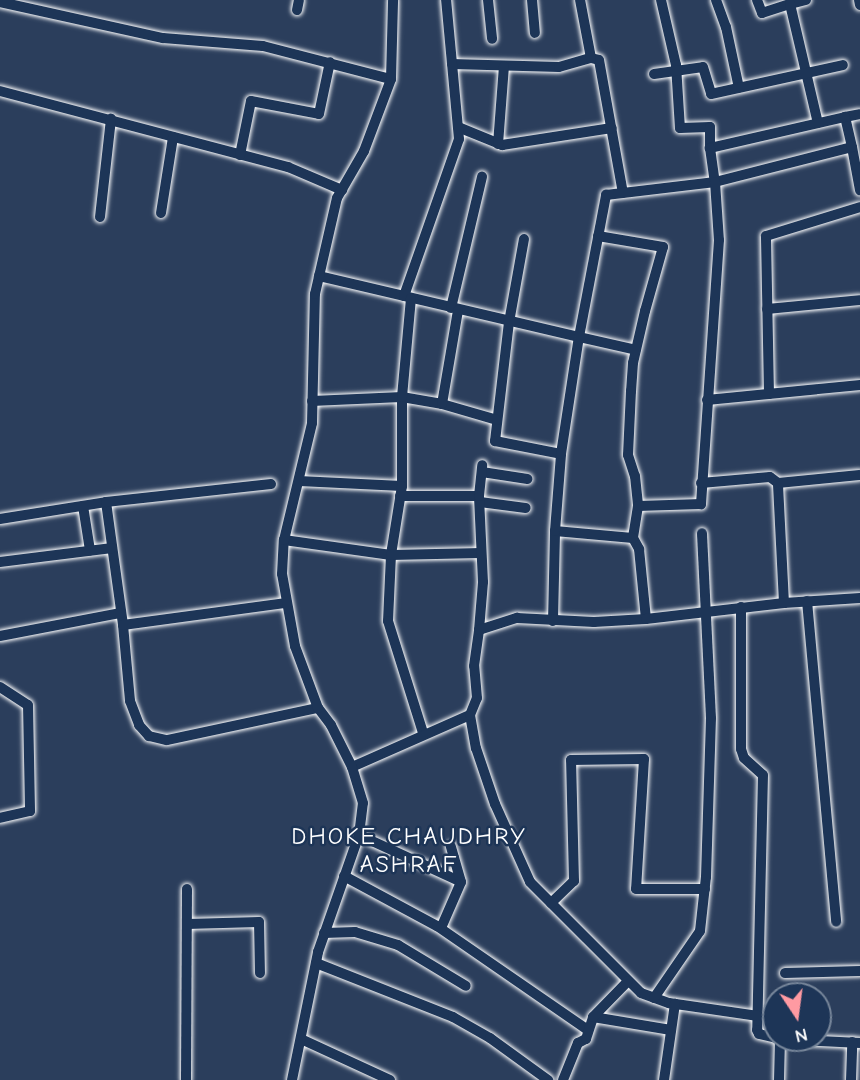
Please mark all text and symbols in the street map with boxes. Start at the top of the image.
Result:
district label: DHOKE CHAUDHRY ASHRAF [293,823,525,879]
north arrow [762,982,832,1052]
text: N [793,1023,810,1048]

